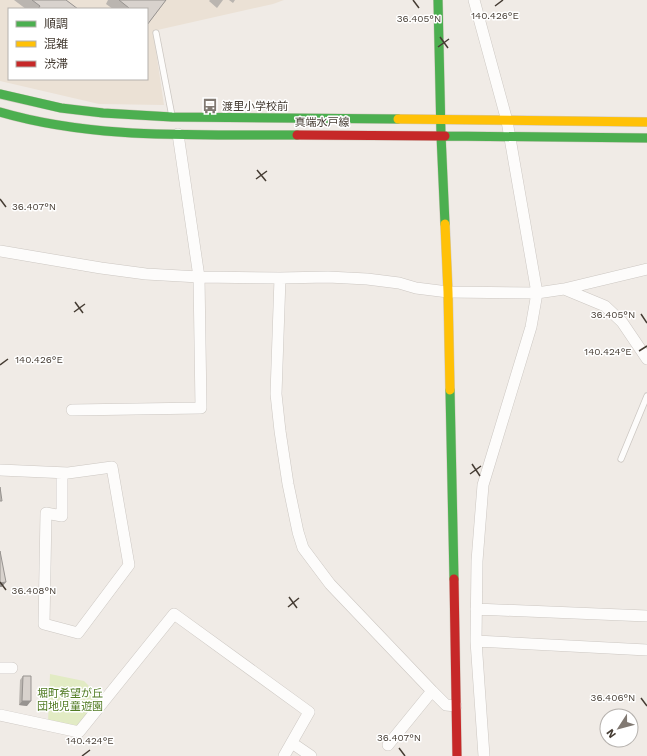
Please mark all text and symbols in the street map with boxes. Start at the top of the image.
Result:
legend [8,8,148,80]
text: 140.426°E [471,10,519,21]
text: 36.405°N [397,13,441,24]
text: 順調 [44,17,68,31]
text: 混雑 [44,37,68,51]
text: 渋滞 [44,57,68,71]
bus stop icon: 渡里小学校前 [201,97,219,115]
place label: 渡里小学校前 [222,100,288,113]
street label: 真端水戸線 [295,116,350,129]
text: 36.407°N [12,201,56,212]
text: 36.405°N [591,309,635,320]
text: 140.424°E [584,346,632,357]
text: 140.426°E [15,354,63,365]
text: 36.408°N [12,585,56,596]
park label: 堀町希望が丘 団地児童遊園 [37,687,103,713]
text: 36.406°N [591,692,635,703]
north arrow [599,708,639,748]
text: N [604,726,619,741]
text: 36.407°N [377,732,421,743]
text: 140.424°E [66,735,114,746]

